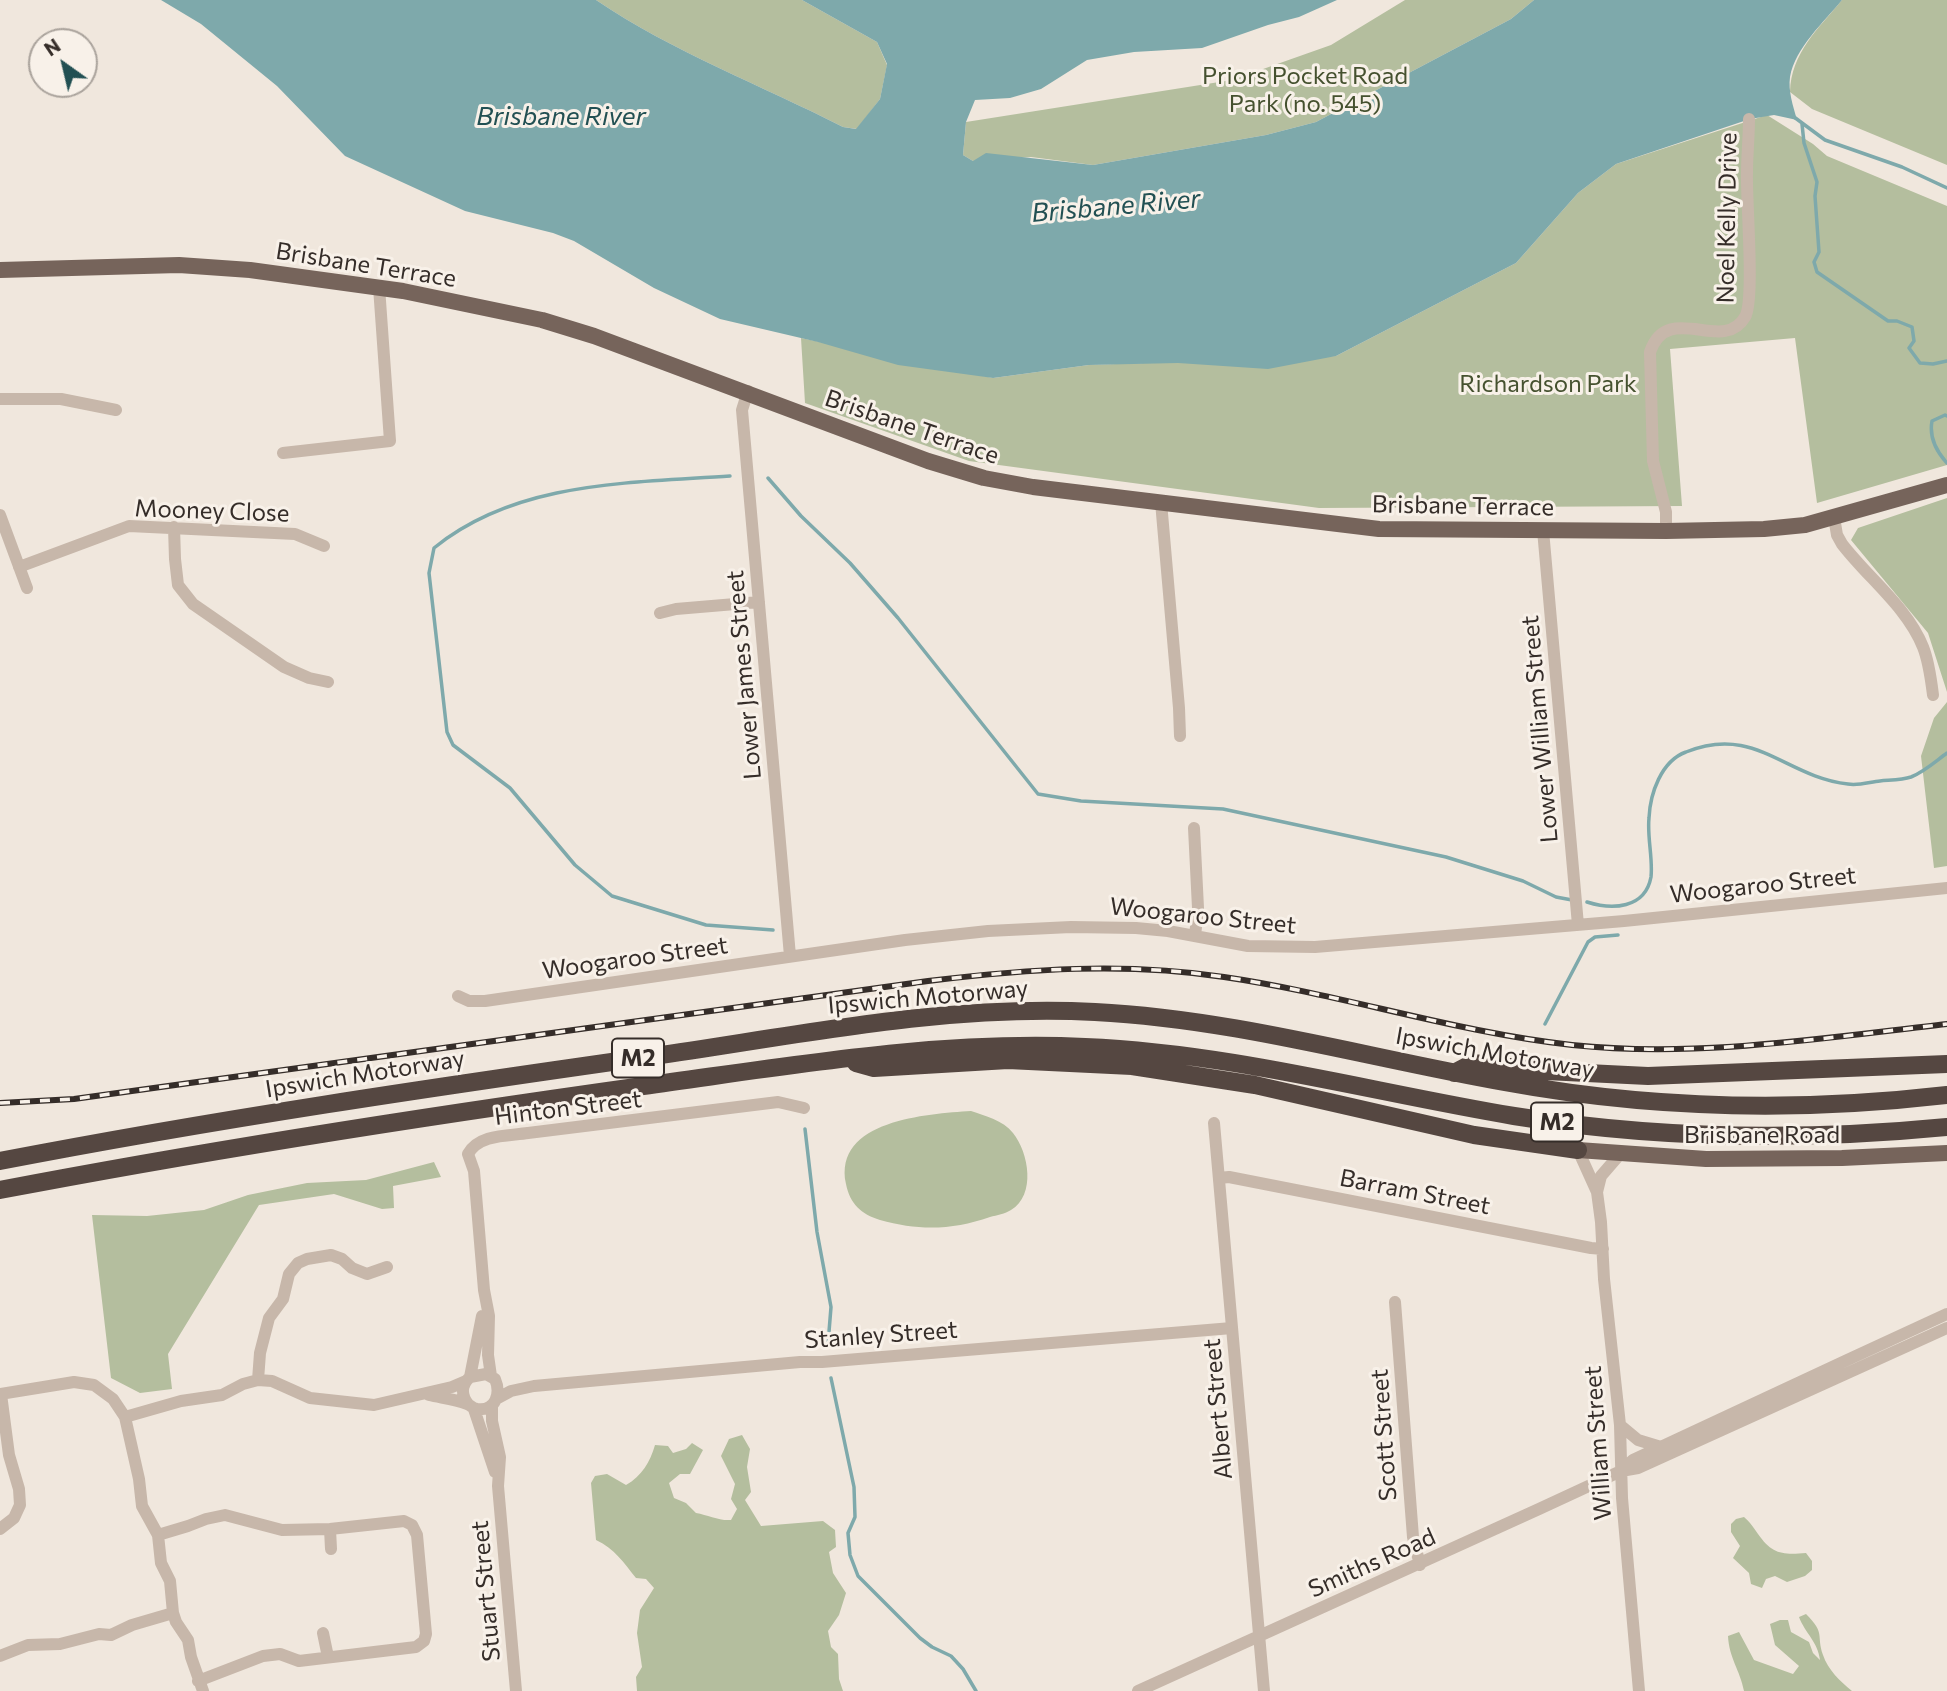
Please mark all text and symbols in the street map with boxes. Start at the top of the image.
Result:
north arrow [28,28,98,98]
text: N [40,33,64,60]
park label: Priors Pocket Road Park (no. 545) [1202,62,1408,118]
water label: Brisbane River [476,100,646,132]
street label: Noel Kelly Drive [1711,132,1743,304]
water label: Brisbane River [1030,183,1202,229]
street label: Brisbane Terrace [274,237,458,293]
park label: Richardson Park [1459,370,1637,398]
street label: Brisbane Terrace [821,384,1003,470]
street label: Brisbane Terrace [1372,490,1554,522]
street label: Mooney Close [134,494,290,528]
street label: Lower James Street [721,569,767,781]
street label: Lower William Street [1516,614,1564,844]
street label: Woogaroo Street [1668,861,1858,909]
street label: Woogaroo Street [1108,892,1298,940]
street label: Woogaroo Street [540,931,730,985]
street label: Ipswich Motorway [826,974,1030,1020]
street label: Ipswich Motorway [1393,1021,1597,1085]
road number: M2 [612,1038,664,1078]
street label: Ipswich Motorway [263,1044,467,1104]
street label: Hinton Street [493,1085,643,1131]
road number: M2 [1531,1102,1583,1142]
street label: Brisbane Road [1684,1121,1840,1149]
street label: Barram Street [1337,1163,1493,1221]
street label: Stanley Street [804,1315,958,1355]
street label: Albert Street [1197,1337,1239,1481]
street label: William Street [1578,1365,1618,1521]
street label: Scott Street [1365,1368,1403,1502]
street label: Stuart Street [465,1519,507,1663]
street label: Smiths Road [1304,1522,1440,1604]

